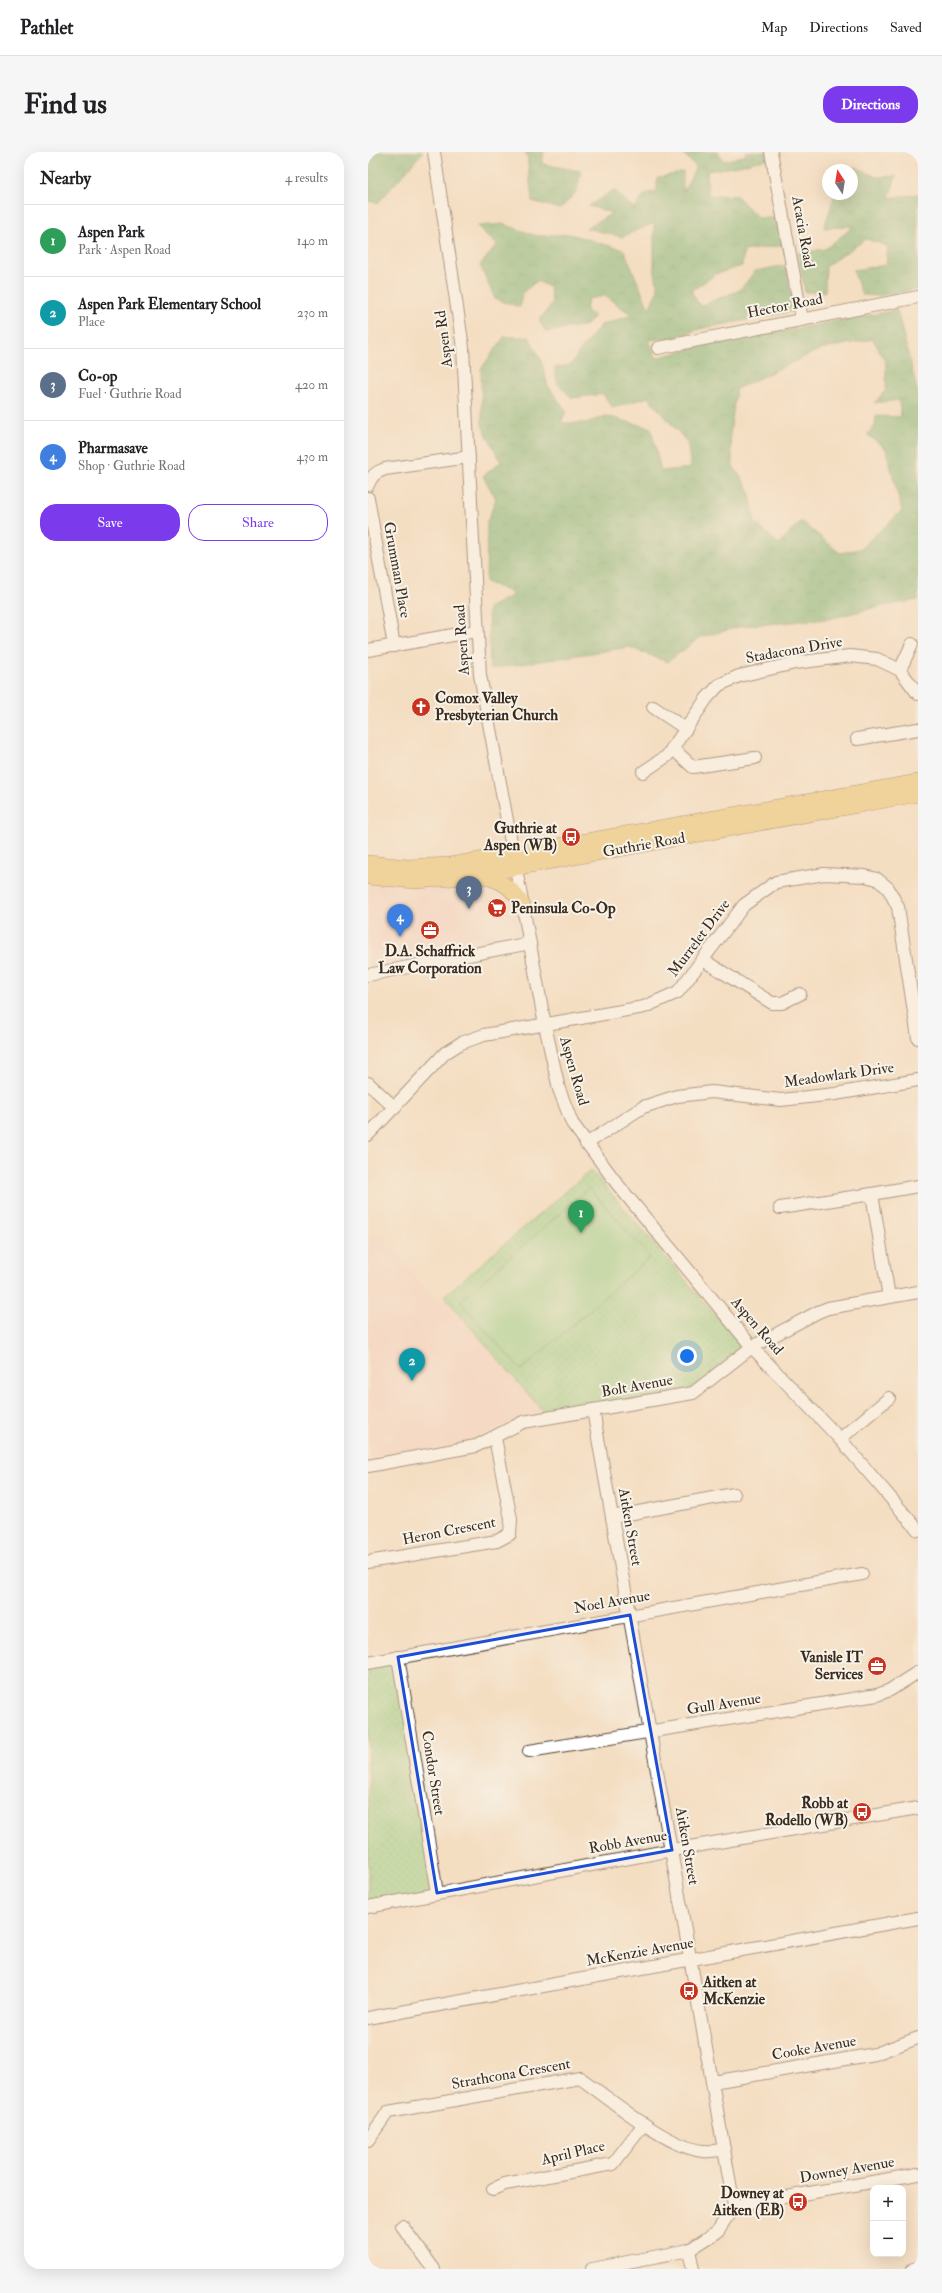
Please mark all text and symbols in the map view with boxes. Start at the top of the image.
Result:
text: Pathlet [20,16,74,40]
text: Map [761,19,787,36]
text: Directions [809,19,868,36]
text: Saved [890,19,922,36]
button: Directions [823,86,918,123]
text: Find us [24,87,107,122]
north arrow [822,164,858,200]
text: Nearby [40,168,91,189]
text: 4 results [285,170,328,186]
street label: Acacia Road [787,194,819,270]
text: Aspen Park [78,223,145,242]
text: 1 [51,233,55,249]
text: 140 m [297,233,328,249]
text: Park · Aspen Road [78,242,171,258]
street label: Hector Road [746,289,825,323]
text: Aspen Park Elementary School [78,295,261,314]
text: 2 [50,305,56,321]
text: 230 m [297,305,328,321]
street label: Aspen Rd [431,309,458,370]
text: Place [78,314,105,330]
text: Co-op [78,367,117,386]
text: 3 [51,377,56,393]
text: 420 m [295,377,328,393]
text: Fuel · Guthrie Road [78,386,182,402]
text: Pharmasave [78,439,148,458]
text: 4 [49,449,57,465]
text: 430 m [297,449,328,465]
text: Shop · Guthrie Road [78,458,185,474]
button: Save [40,504,180,541]
button: Share [188,504,328,541]
street label: Grumman Place [379,520,415,620]
street label: Aspen Road [450,603,475,677]
street label: Stadacona Drive [744,632,844,668]
place label: Comox Valley Presbyterian Church [435,689,558,726]
church icon: Comox Valley Presbyterian Church [410,696,432,718]
place label: Guthrie at Aspen (WB) [483,819,557,856]
bus stop icon: Guthrie at Aspen (WB) [560,826,582,848]
street label: Guthrie Road [601,828,687,862]
pin: 3 [456,876,482,909]
street label: Murrelet Drive [664,896,734,980]
supermarket icon: Peninsula Co-Op [486,897,508,919]
place label: Peninsula Co-Op [511,899,616,919]
pin: 4 [387,904,413,937]
office icon: D.A. Schaffrick Law Corporation [419,919,441,941]
place label: D.A. Schaffrick Law Corporation [378,942,482,979]
street label: Aspen Road [554,1033,593,1108]
street label: Meadowlark Drive [783,1058,895,1092]
pin: 1 [568,1200,594,1233]
street label: Aspen Road [725,1292,788,1360]
your location [677,1346,697,1366]
pin: 2 [399,1348,425,1381]
street label: Bolt Avenue [600,1370,674,1402]
street label: Aitken Street [614,1486,646,1567]
street label: Heron Crescent [401,1513,497,1549]
street label: Noel Avenue [572,1586,652,1618]
place label: Vanisle IT Services [799,1648,864,1684]
office icon: Vanisle IT Services [866,1655,888,1677]
street label: Gull Avenue [686,1689,762,1719]
street label: Condor Street [417,1729,449,1817]
place label: Robb at Rodello (WB) [765,1794,848,1830]
bus stop icon: Robb at Rodello (WB) [851,1801,873,1823]
street label: Aitken Street [671,1805,703,1886]
street label: Robb Avenue [587,1826,669,1858]
street label: McKenzie Avenue [585,1933,695,1971]
place label: Aitken at McKenzie [702,1973,766,2009]
bus stop icon: Aitken at McKenzie [678,1980,700,2002]
street label: Cooke Avenue [770,2031,858,2065]
street label: Strathcona Crescent [450,2054,572,2094]
street label: April Place [538,2136,607,2171]
street label: Downey Avenue [798,2152,896,2188]
place label: Downey at Aitken (EB) [712,2184,784,2220]
map controls [870,2185,906,2257]
button: + [870,2185,906,2221]
bus stop icon: Downey at Aitken (EB) [787,2191,809,2213]
button: − [870,2221,906,2257]

